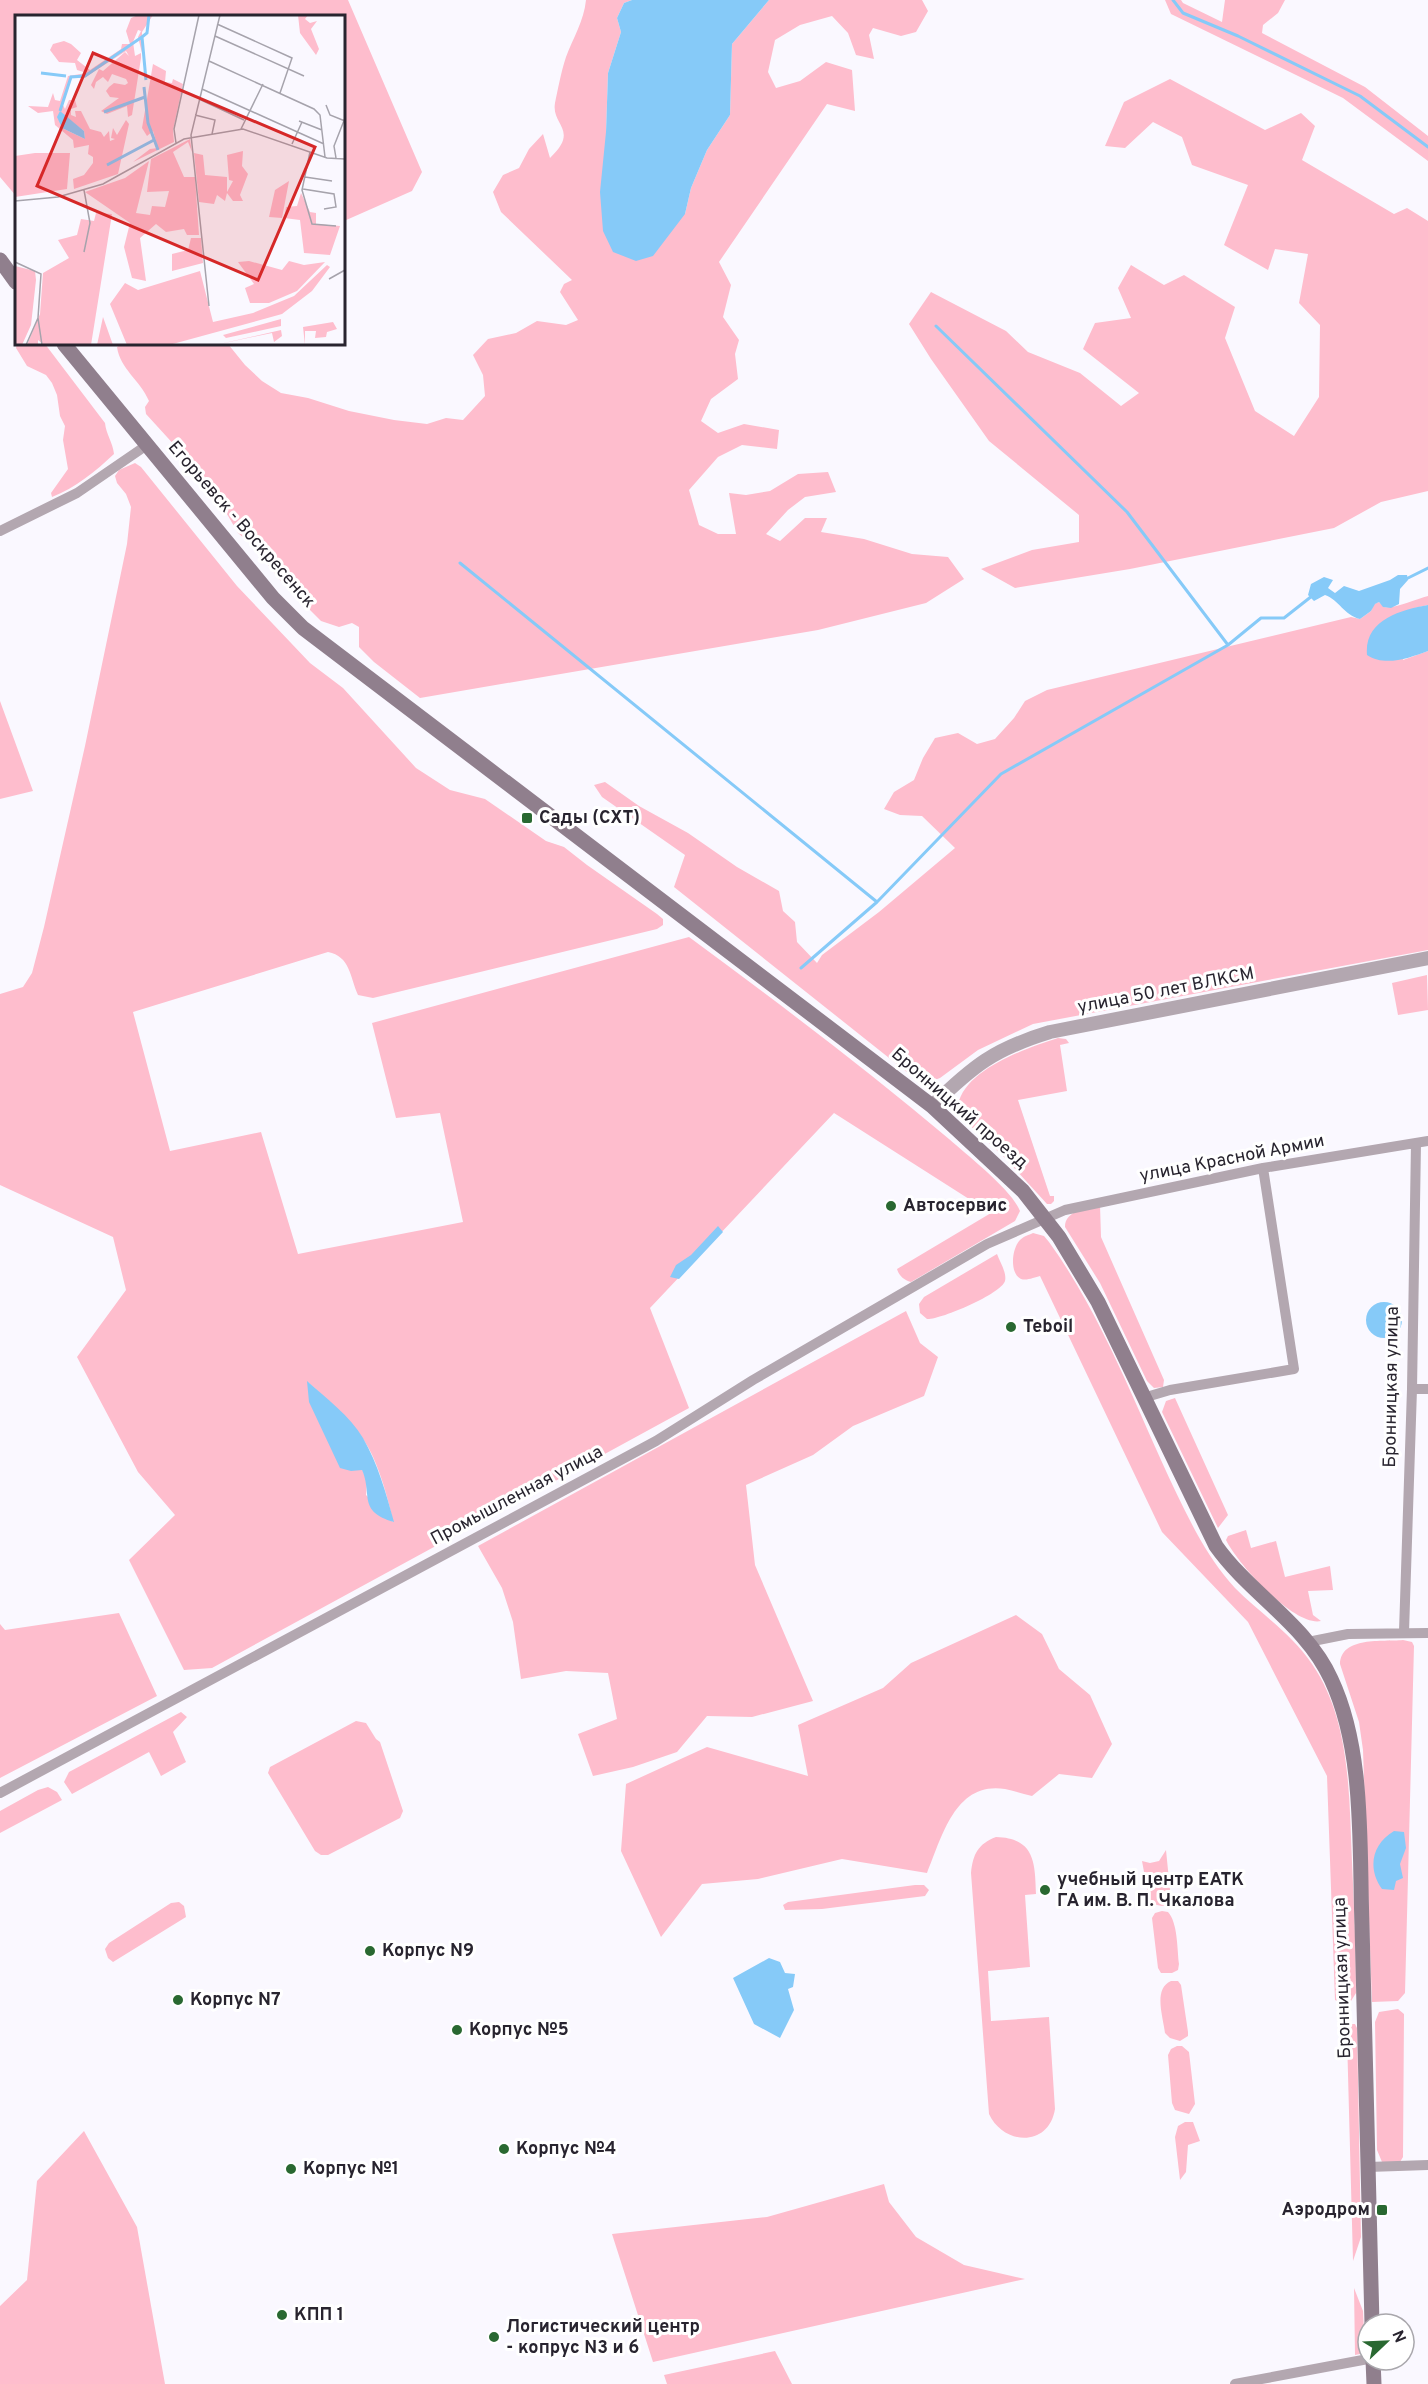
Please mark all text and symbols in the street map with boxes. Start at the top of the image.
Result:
inset map [15,15,345,345]
street label: Егорьевск - Воскресенск [162,437,320,613]
place label: Сады (СХТ) [539,807,640,830]
marker: Сады (СХТ) [520,811,534,825]
street label: улица 50 лет ВЛКСМ [1076,963,1256,1019]
street label: Бронницкий проезд [886,1043,1032,1175]
street label: улица Красной Армии [1138,1130,1326,1188]
place label: Автосервис [903,1195,1007,1218]
marker: Автосервис [884,1199,898,1213]
street label: Бронницкая улица [1379,1306,1405,1468]
place label: Teboil [1023,1316,1073,1339]
marker: Teboil [1004,1320,1018,1334]
street label: Промышленная улица [427,1441,607,1551]
place label: учебный центр ЕАТК ГА им. В. П. Чкалова [1057,1869,1244,1913]
marker: учебный центр ЕАТК ГА им. В. П. Чкалова [1038,1883,1052,1897]
street label: Бронницкая улица [1329,1897,1357,2059]
place label: Корпус N9 [382,1940,474,1963]
marker: Корпус N9 [363,1944,377,1958]
place label: Корпус N7 [190,1989,281,2012]
marker: Корпус N7 [171,1993,185,2007]
place label: Корпус №5 [469,2019,569,2042]
marker: Корпус №5 [450,2023,464,2037]
place label: Корпус №4 [516,2138,616,2161]
marker: Корпус №4 [497,2142,511,2156]
place label: Корпус №1 [303,2158,399,2181]
marker: Корпус №1 [284,2162,298,2176]
place label: Аэродром [1281,2199,1370,2222]
marker: Аэродром [1375,2203,1389,2217]
place label: КПП 1 [294,2304,344,2327]
marker: КПП 1 [275,2308,289,2322]
north arrow [1356,2312,1416,2372]
place label: Логистический центр - копрус N3 и 6 [506,2316,700,2360]
text: N [1387,2328,1409,2346]
marker: Логистический центр - копрус N3 и 6 [487,2330,501,2344]

